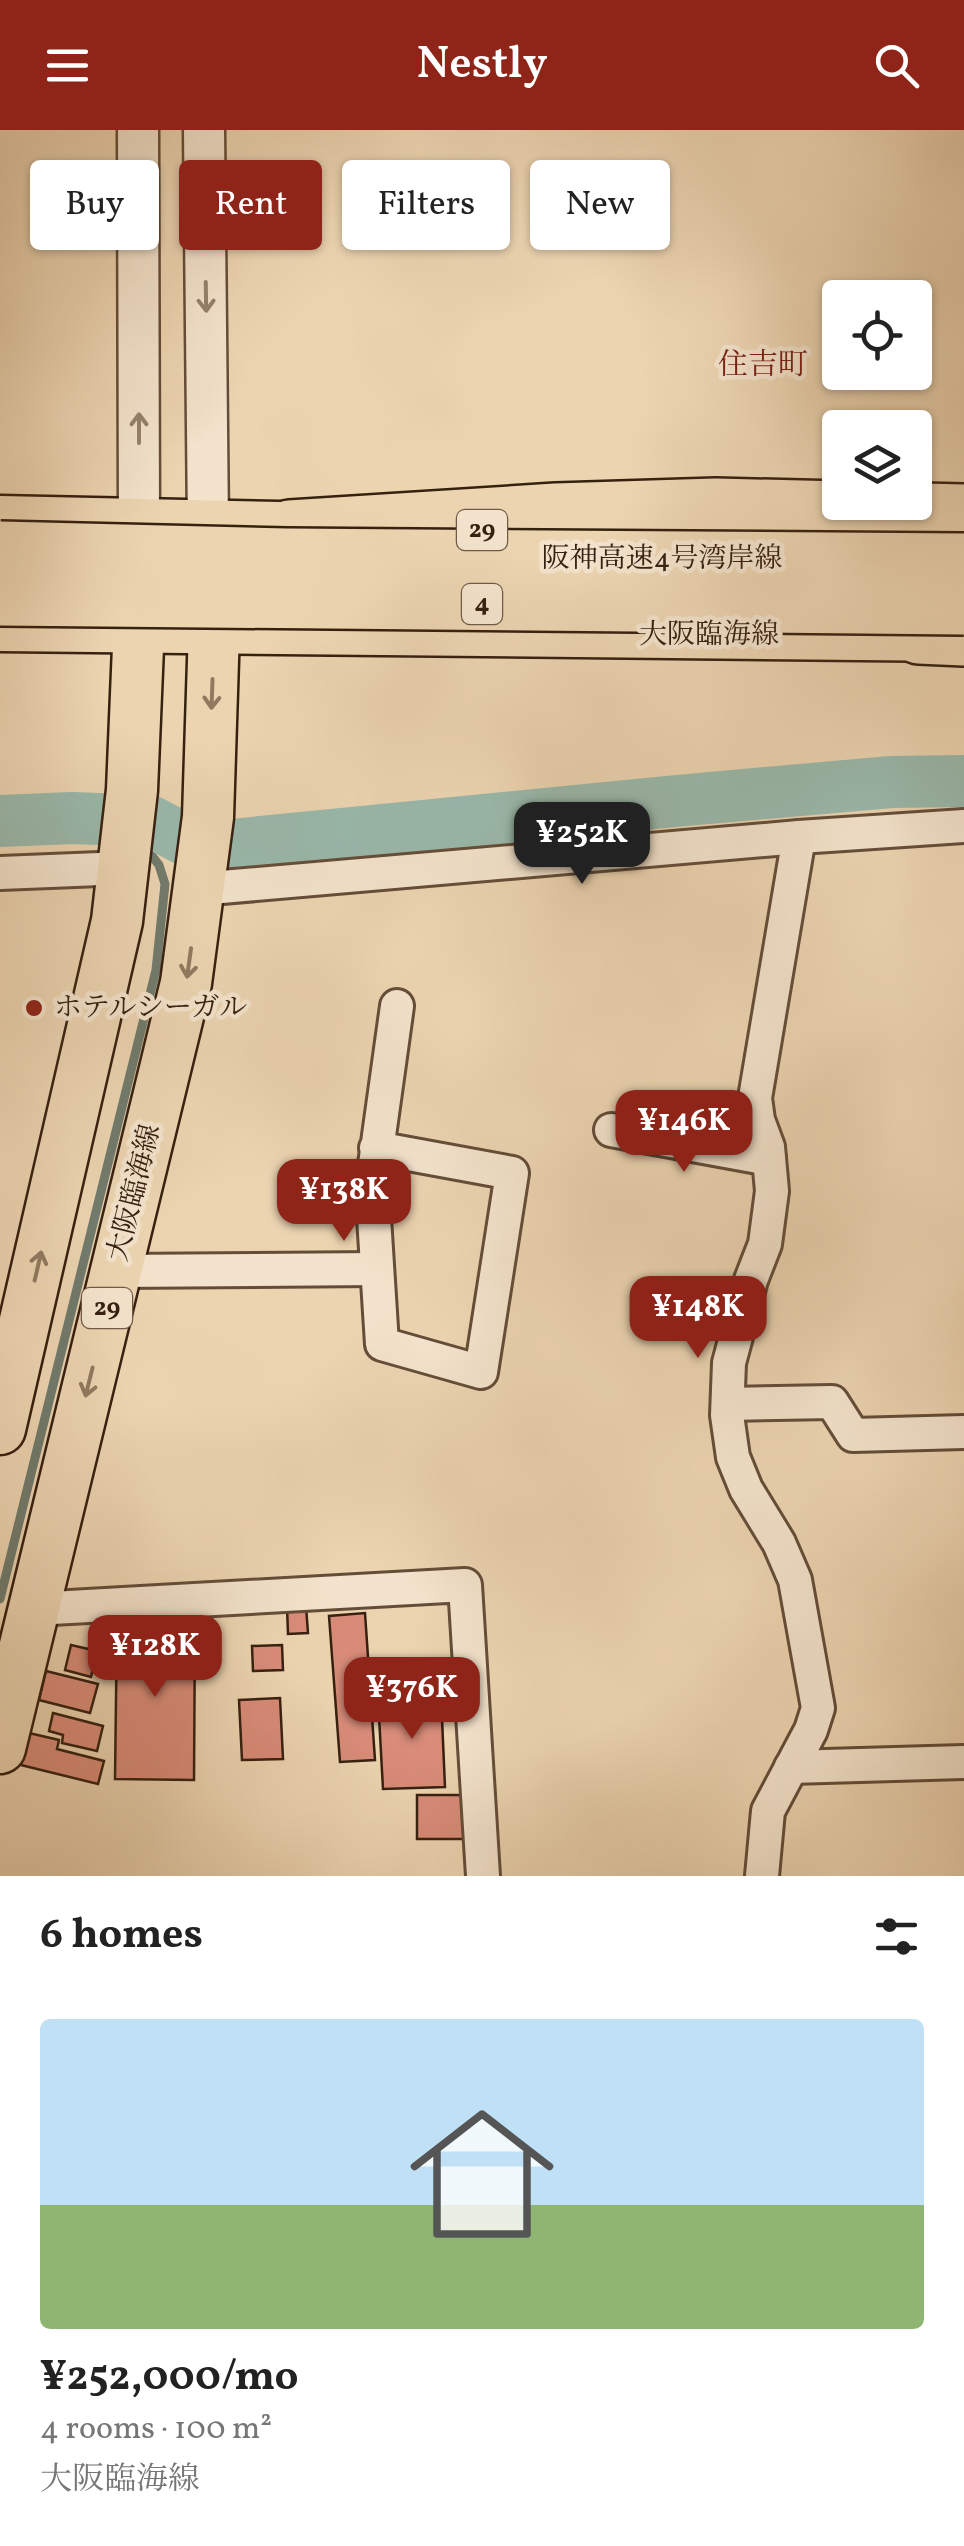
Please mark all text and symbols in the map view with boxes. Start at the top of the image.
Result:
text: Nestly [416,34,548,97]
icon: menu [40,38,95,93]
icon: search [869,38,924,93]
chip: Buy [30,160,159,250]
chip: Rent [179,160,322,250]
chip: Filters [342,160,510,250]
chip: New [530,160,670,250]
one-way arrow [196,280,216,313]
map controls [822,280,932,520]
button: locate [822,280,932,390]
district label: 住吉町 [718,345,808,387]
button: layers [822,410,932,520]
one-way arrow [130,413,148,446]
road number: 29 [457,510,507,550]
street label: 阪神高速4号湾岸線 [542,540,782,579]
road number: 4 [462,584,502,624]
street label: 大阪臨海線 [639,616,779,655]
one-way arrow [202,678,221,710]
pin: ¥252K [512,802,652,887]
text: ¥252K [536,812,628,856]
one-way arrow [179,947,197,979]
place label: ホテルシーガル [54,989,247,1028]
marker: ホテルシーガル [23,997,45,1019]
pin: ¥146K [614,1090,754,1175]
text: ¥146K [637,1100,731,1144]
street label: 大阪臨海線 [99,1120,171,1266]
pin: ¥138K [274,1159,414,1244]
text: ¥138K [299,1169,389,1213]
one-way arrow [29,1251,48,1283]
pin: ¥148K [628,1276,768,1361]
text: ¥148K [652,1286,744,1330]
road number: 29 [82,1288,132,1328]
one-way arrow [79,1365,97,1397]
pin: ¥128K [85,1615,225,1700]
text: ¥128K [110,1625,200,1669]
pin: ¥376K [342,1657,482,1742]
text: ¥376K [366,1667,458,1711]
text: 6 homes [40,1907,203,1966]
icon: filters [869,1909,924,1964]
icon: home [392,2084,572,2264]
text: ¥252,000/mo [40,2349,299,2408]
text: 4 rooms · 100 m² [40,2408,272,2452]
text: 大阪臨海線 [40,2459,200,2503]

